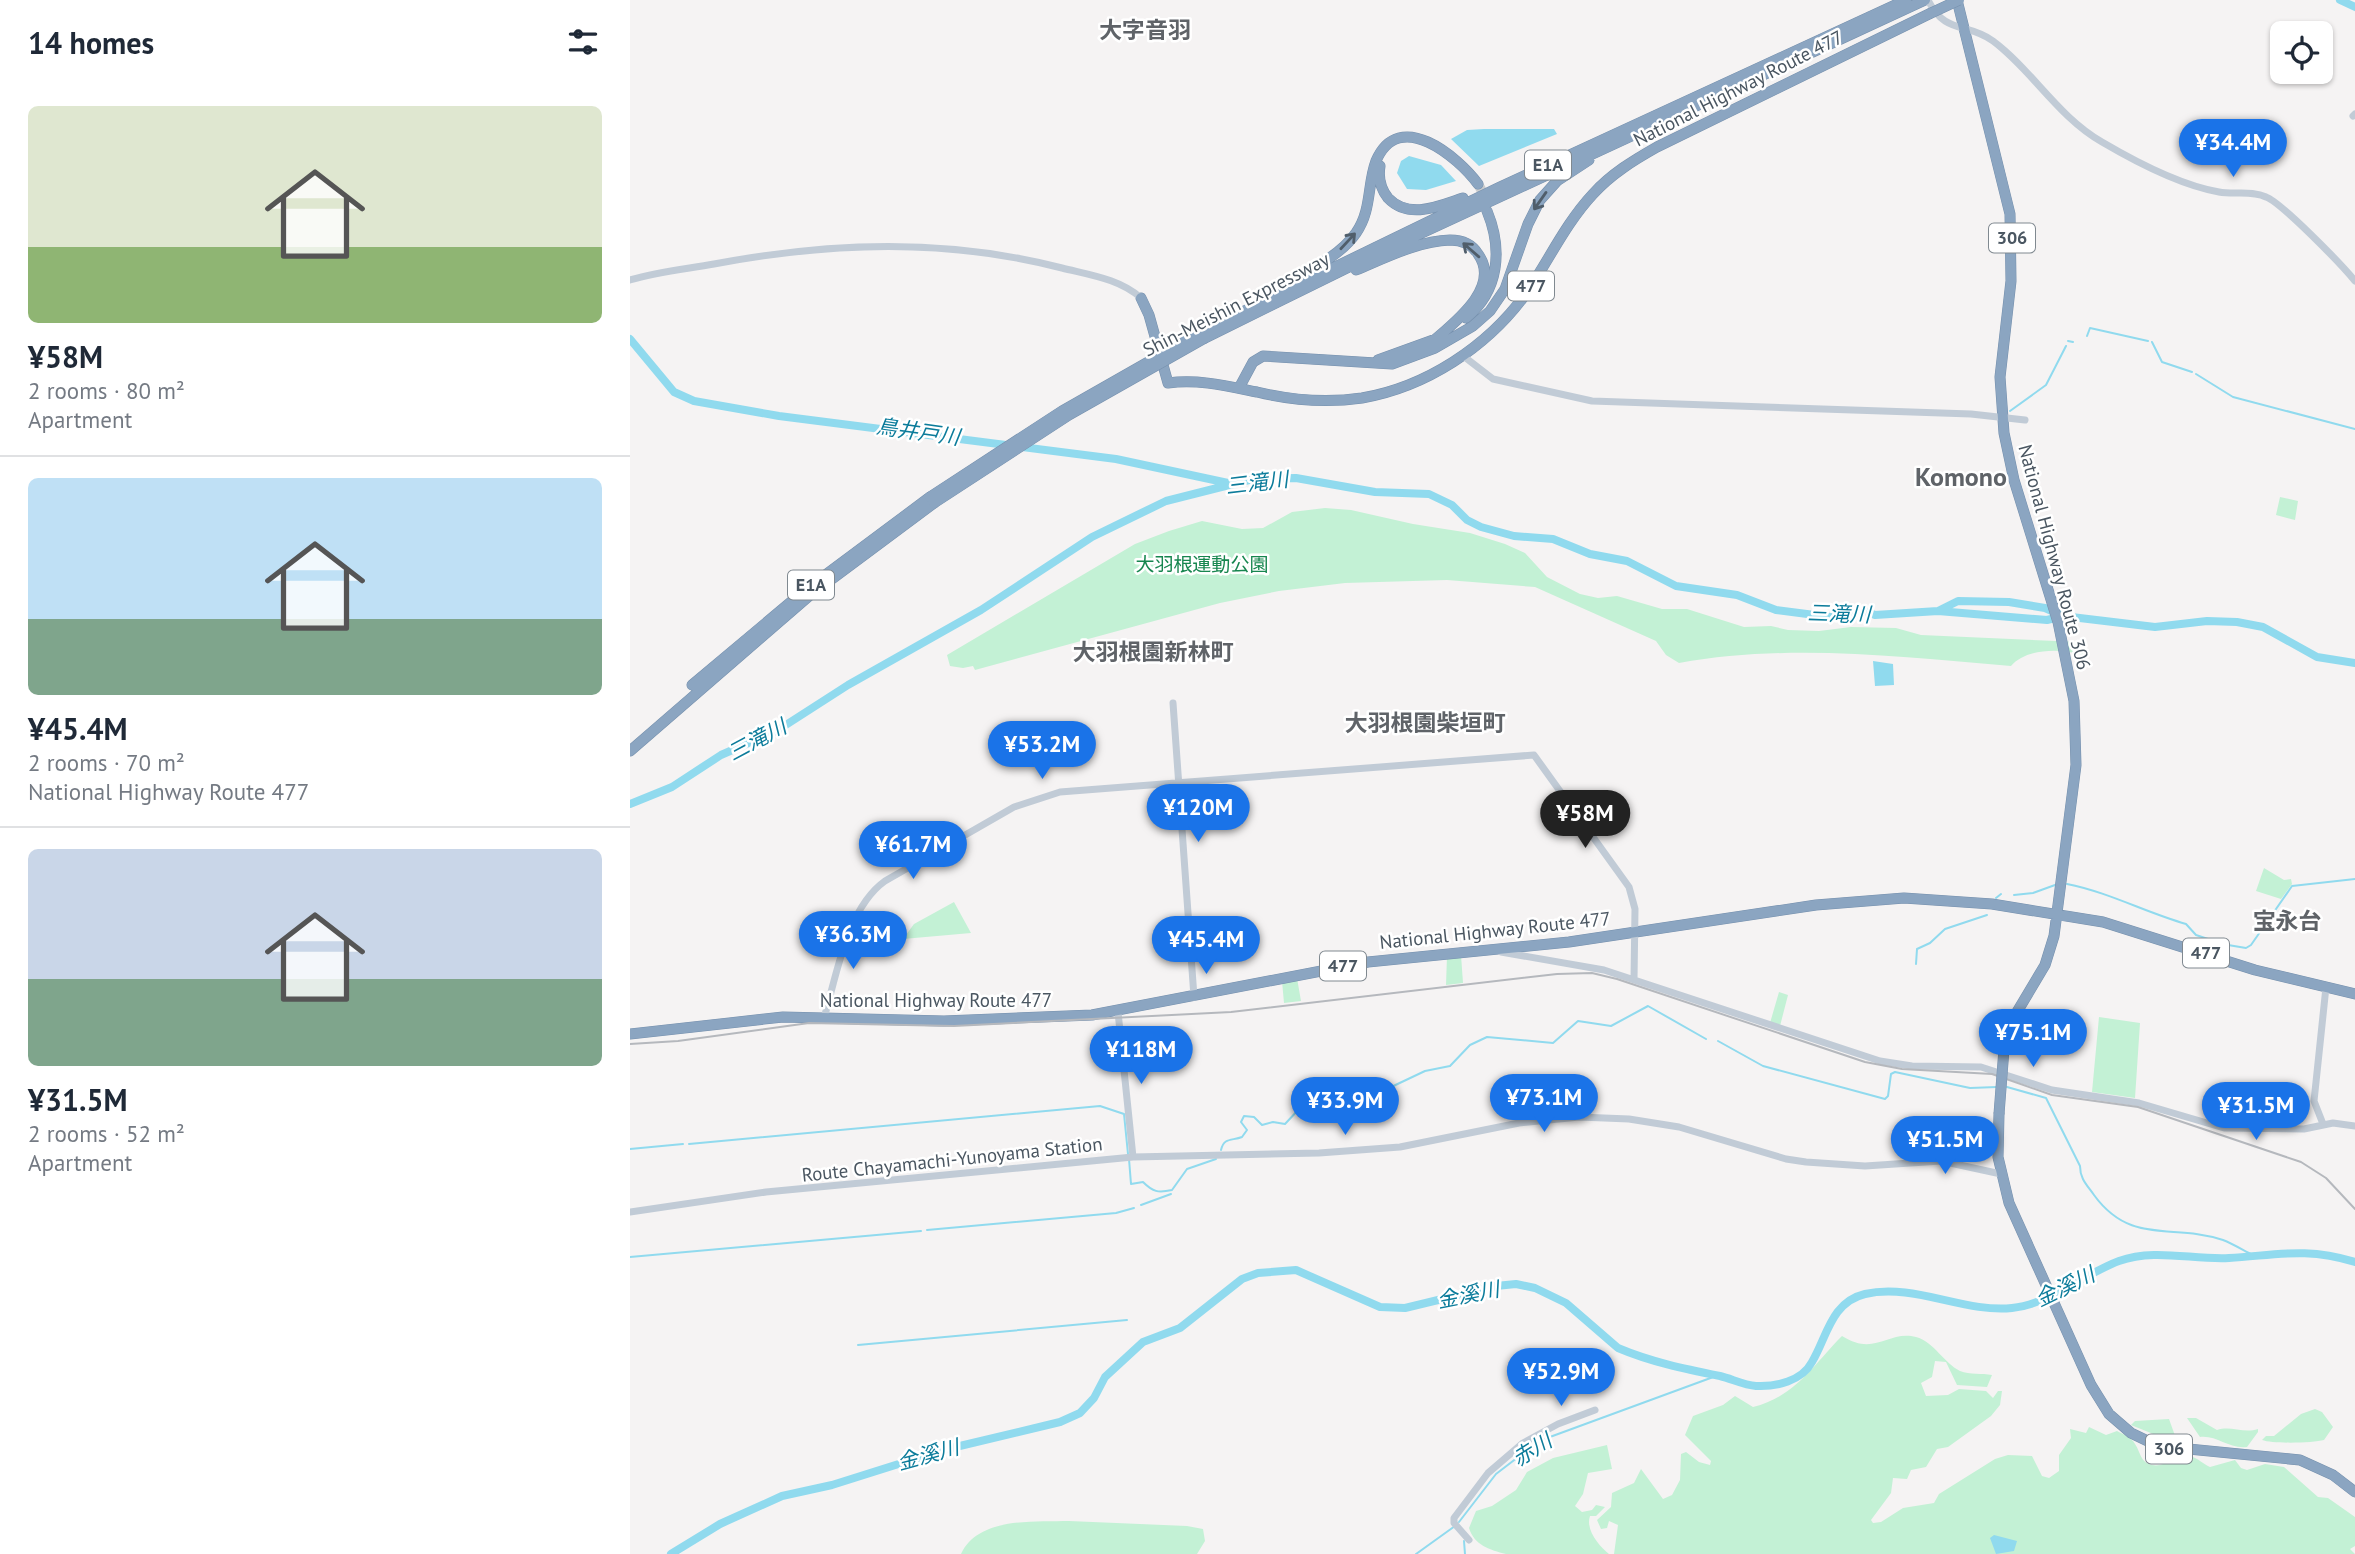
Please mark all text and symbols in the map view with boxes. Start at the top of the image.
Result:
district label: 大字音羽 [1099,15,1191,44]
map controls [2270,21,2333,84]
button: locate [2270,21,2333,84]
text: 14 homes [28,23,154,62]
icon: filters [564,23,602,61]
street label: National Highway Route 477 [1629,25,1847,151]
pin: ¥34.4M [2176,120,2290,179]
text: ¥34.4M [2195,127,2271,156]
road number: E1A [1525,150,1571,180]
icon: home [252,151,378,277]
one-way arrow [1533,191,1547,210]
road number: 306 [1989,224,2035,252]
one-way arrow [1340,233,1357,250]
one-way arrow [1462,242,1480,258]
street label: Shin-Meishin Expressway [1139,246,1333,361]
road number: 477 [1508,272,1554,300]
text: ¥58M [28,337,103,376]
text: 2 rooms · 80 m² [28,376,185,405]
text: Apartment [28,405,132,434]
water label: 鳥井戸川 [875,412,964,451]
street label: National Highway Route 306 [2013,442,2097,672]
district label: Komono [1915,460,2007,493]
water label: 三滝川 [1224,465,1292,500]
icon: home [252,523,378,649]
park label: 大羽根運動公園 [1135,552,1269,576]
road number: E1A [788,570,834,600]
water label: 三滝川 [1807,599,1873,628]
district label: 大羽根園新林町 [1073,637,1234,666]
district label: 大羽根園柴垣町 [1345,708,1506,737]
text: ¥45.4M [28,709,127,748]
water label: 三滝川 [723,712,793,766]
pin: ¥53.2M [985,722,1099,781]
text: ¥53.2M [1004,729,1080,758]
text: 2 rooms · 70 m² [28,748,185,777]
text: National Highway Route 477 [28,777,309,806]
pin: ¥120M [1149,784,1247,844]
pin: ¥58M [1544,790,1626,850]
text: ¥120M [1163,792,1233,821]
text: ¥58M [1556,798,1614,827]
pin: ¥61.7M [856,822,970,881]
text: ¥61.7M [875,829,951,858]
icon: home [252,894,378,1020]
street label: National Highway Route 477 [1378,906,1612,954]
district label: 宝永台 [2253,906,2322,935]
pin: ¥36.3M [796,912,910,971]
pin: ¥45.4M [1149,916,1263,976]
text: ¥36.3M [815,919,891,948]
text: ¥45.4M [1168,924,1244,953]
road number: 477 [2183,938,2229,968]
road number: 477 [1320,951,1366,981]
street label: National Highway Route 477 [820,988,1052,1012]
pin: ¥75.1M [1976,1010,2090,1069]
text: ¥75.1M [1995,1017,2071,1046]
pin: ¥118M [1092,1026,1190,1086]
text: ¥118M [1106,1034,1176,1063]
pin: ¥73.1M [1487,1074,1601,1134]
pin: ¥33.9M [1288,1078,1402,1137]
text: ¥31.5M [28,1080,127,1119]
text: ¥73.1M [1506,1082,1582,1111]
pin: ¥31.5M [2199,1082,2313,1142]
text: ¥33.9M [1307,1085,1383,1114]
text: ¥31.5M [2218,1090,2294,1119]
pin: ¥51.5M [1888,1116,2002,1176]
text: 2 rooms · 52 m² [28,1119,185,1148]
text: ¥51.5M [1907,1124,1983,1153]
street label: Route Chayamachi-Yunoyama Station [800,1131,1104,1187]
text: Apartment [28,1148,132,1177]
water label: 金溪川 [2031,1260,2101,1312]
water label: 金溪川 [1434,1275,1503,1314]
pin: ¥52.9M [1504,1348,1618,1408]
text: ¥52.9M [1523,1356,1599,1385]
water label: 赤川 [1507,1426,1558,1472]
water label: 金溪川 [894,1433,964,1476]
road number: 306 [2146,1434,2192,1464]

